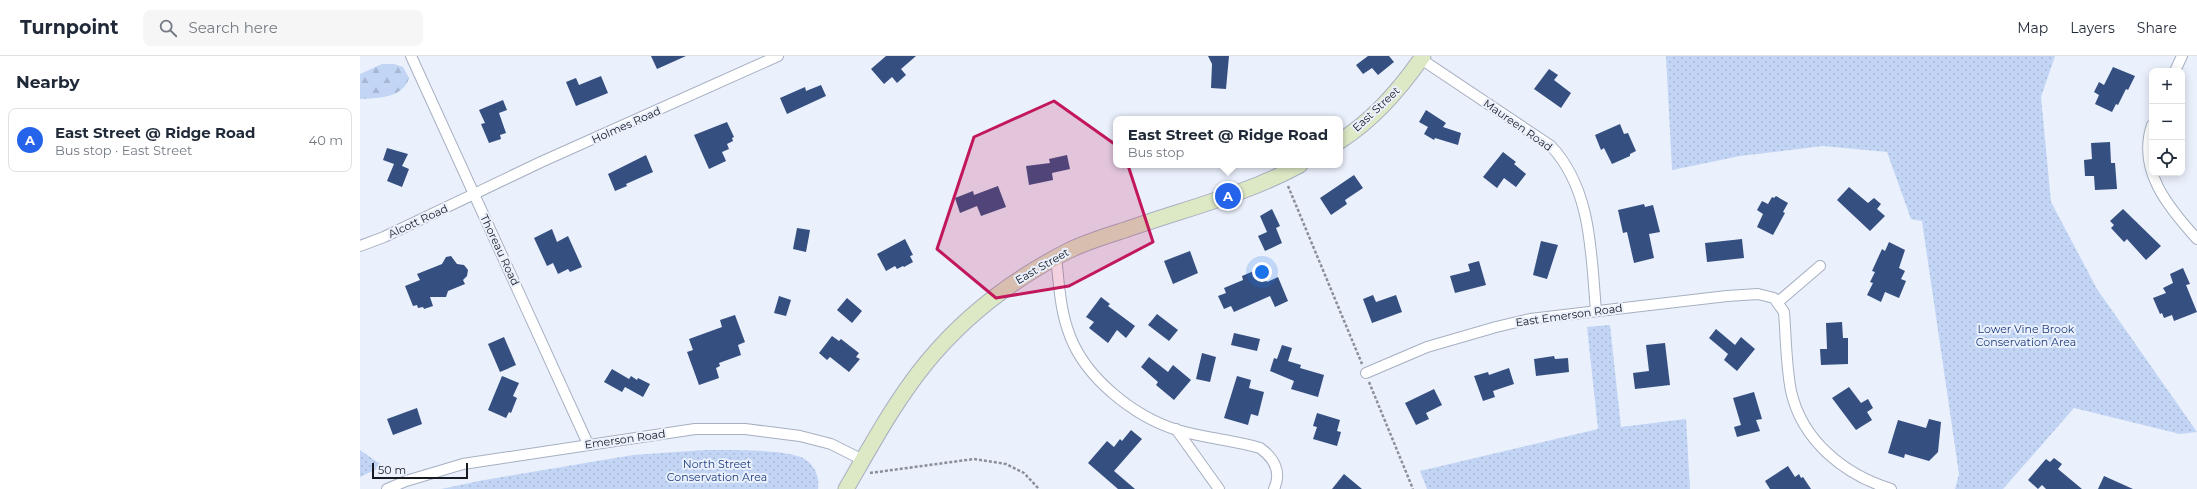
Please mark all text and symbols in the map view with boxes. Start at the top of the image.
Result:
search box [143,10,423,46]
text: Turnpoint [20,16,119,39]
icon: search [157,17,179,39]
text: Search here [189,18,278,37]
text: Map [2017,19,2048,37]
text: Layers [2070,19,2115,37]
text: Share [2137,19,2177,37]
map controls [2149,68,2185,176]
button: + [2149,68,2185,104]
text: Nearby [16,72,80,92]
street label: East Street [1349,83,1403,134]
street label: Maureen Road [1481,96,1555,154]
street label: Holmes Road [589,104,663,146]
button: − [2149,104,2185,140]
popup [1113,116,1343,168]
text: East Street @ Ridge Road [55,123,255,142]
text: East Street @ Ridge Road [1128,125,1328,144]
text: A [25,132,35,148]
text: 40 m [309,132,343,148]
button: locate [2149,140,2185,176]
text: Bus stop · East Street [55,142,192,158]
text: Bus stop [1128,144,1184,160]
pin: A [1215,181,1241,211]
street label: Alcott Road [386,201,450,241]
street label: Thoreau Road [477,212,523,288]
street label: East Street [1013,245,1072,287]
your location [1252,262,1272,282]
street label: East Emerson Road [1515,301,1623,329]
park label: Lower Vine Brook Conservation Area [1976,322,2076,349]
street label: Emerson Road [584,426,666,452]
park label: North Street Conservation Area [667,457,767,484]
scale bar [372,461,468,480]
text: 50 m [378,463,406,477]

